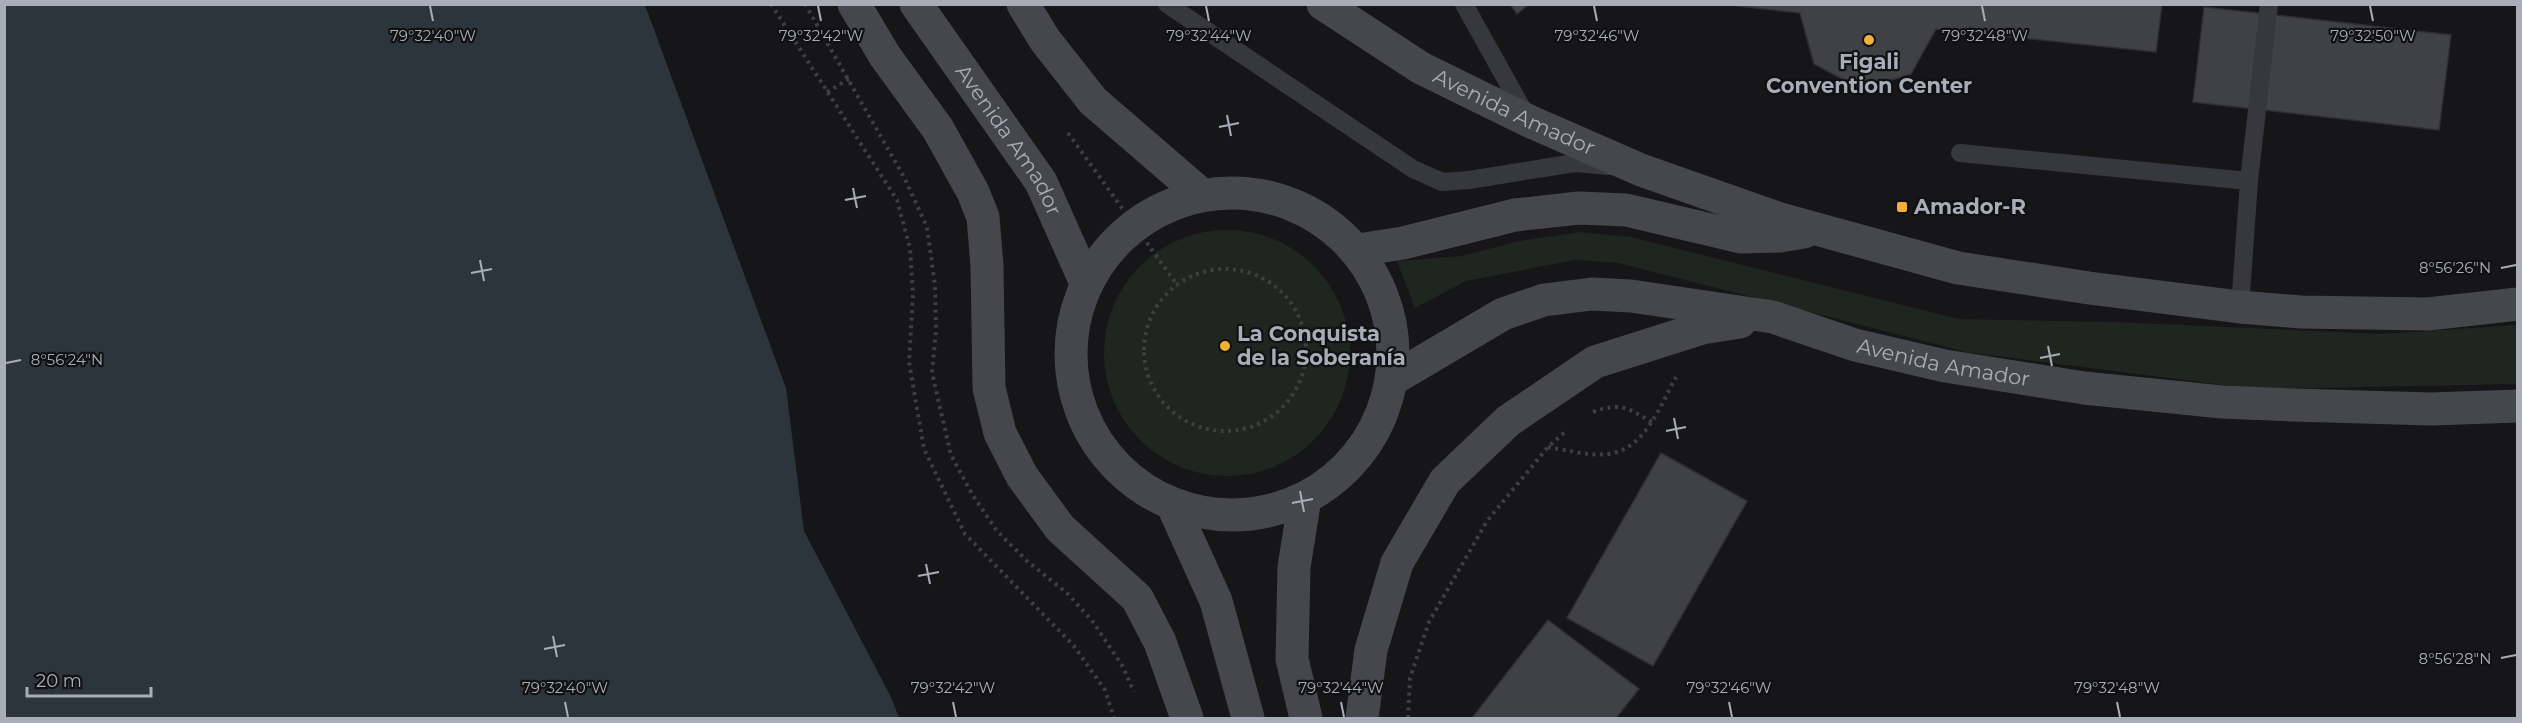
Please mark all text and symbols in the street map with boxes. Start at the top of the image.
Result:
text: 79°32'40"W [390,26,476,45]
text: 79°32'42"W [779,26,864,45]
text: 79°32'44"W [1166,26,1252,45]
text: 79°32'46"W [1554,26,1640,45]
text: 79°32'48"W [1942,26,2028,45]
text: 79°32'50"W [2330,26,2416,45]
marker: Figali Convention Center [1862,33,1876,47]
place label: Figali Convention Center [1766,49,1972,98]
street label: Avenida Amador [950,60,1067,219]
street label: Avenida Amador [1429,63,1599,160]
place label: Amador-R [1913,194,2026,219]
marker: Amador-R [1895,200,1909,214]
text: 8°56'26"N [2419,258,2491,277]
place label: La Conquista de la Soberanía [1237,321,1406,370]
street label: Avenida Amador [1855,333,2032,391]
marker: La Conquista de la Soberanía [1218,339,1232,353]
text: 8°56'24"N [31,350,103,369]
text: 8°56'28"N [2419,649,2491,668]
scale bar [27,660,152,698]
text: 20 m [36,670,82,692]
text: 79°32'40"W [522,678,608,697]
text: 79°32'42"W [911,678,996,697]
text: 79°32'44"W [1298,678,1384,697]
text: 79°32'46"W [1686,678,1772,697]
text: 79°32'48"W [2074,678,2160,697]

